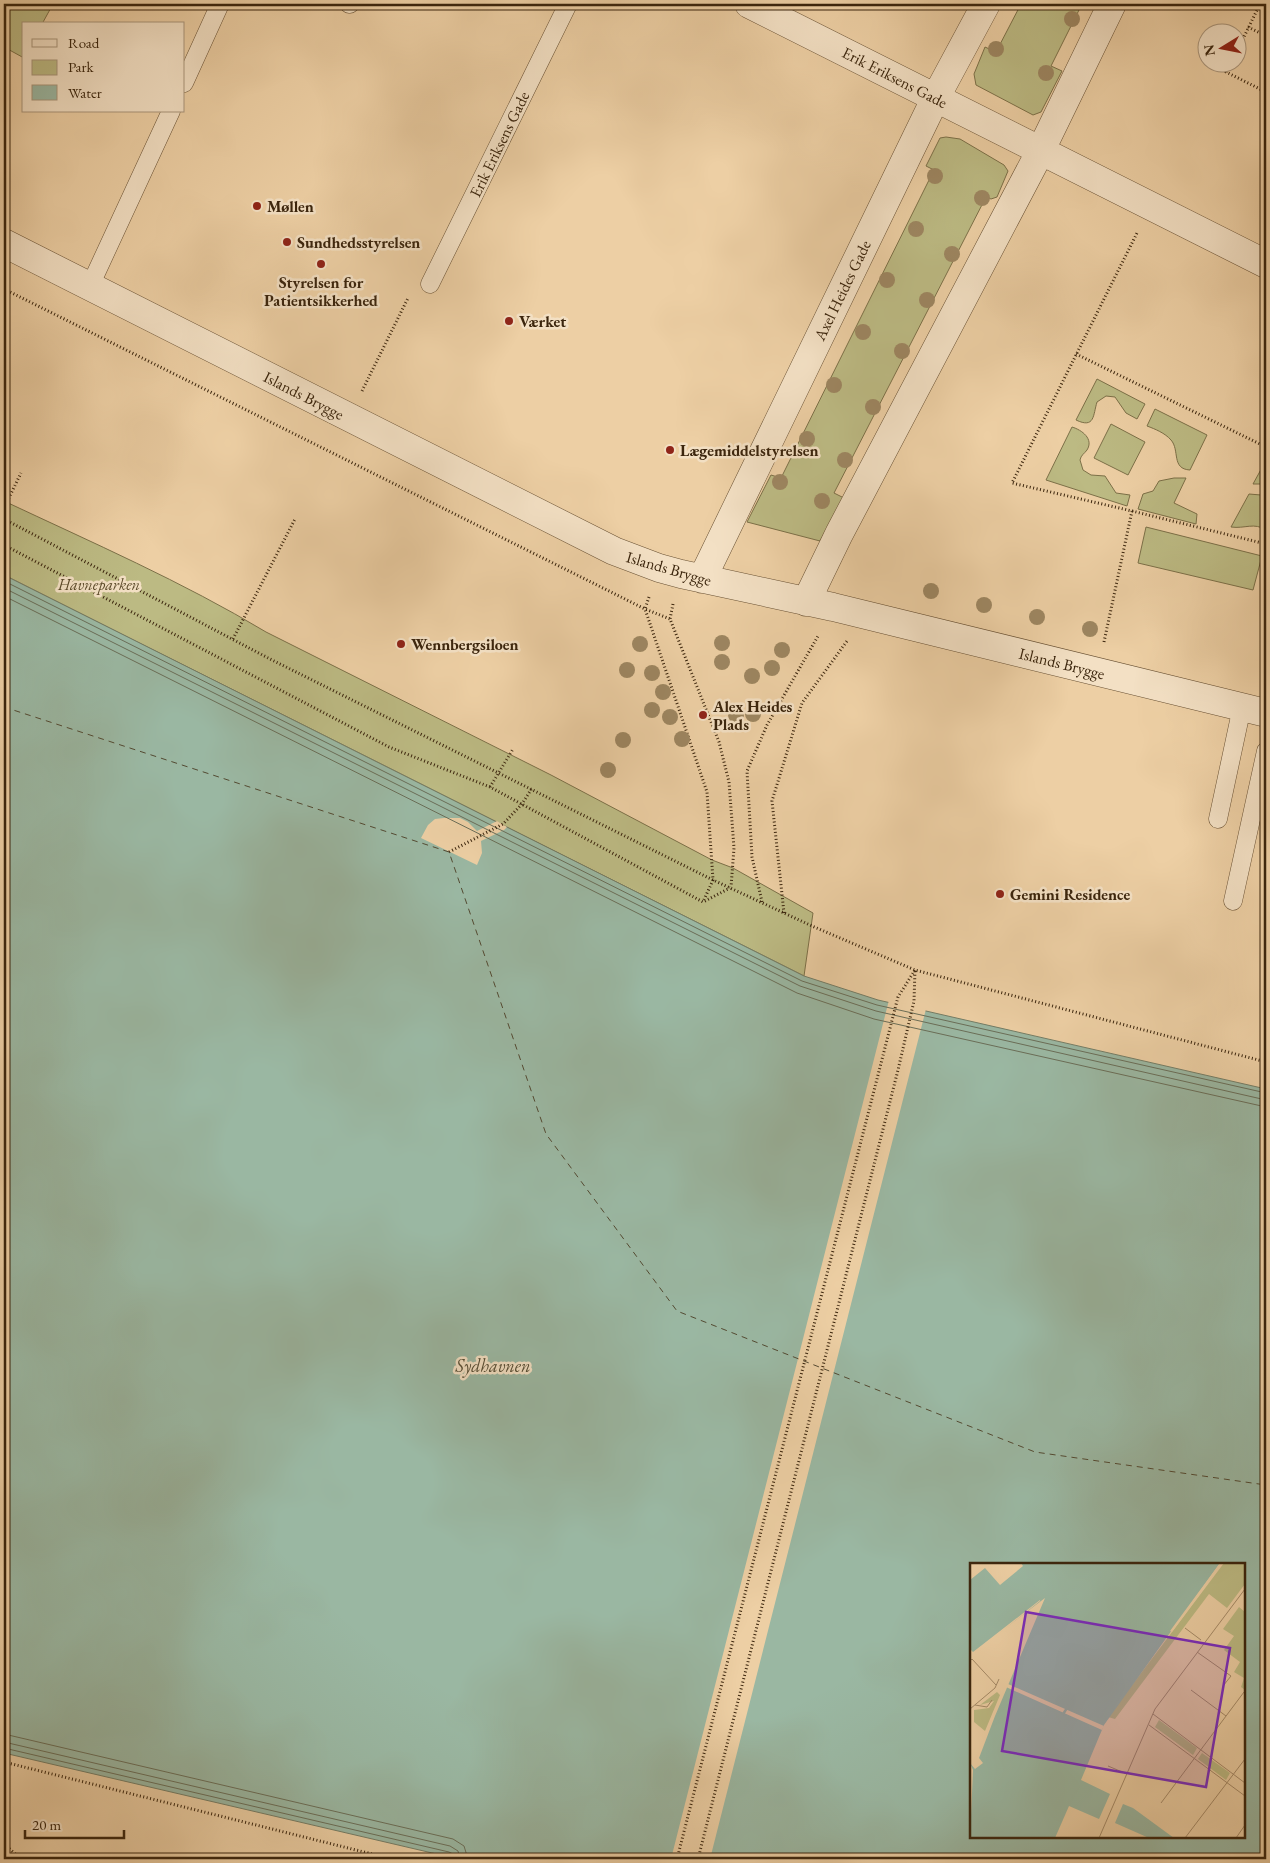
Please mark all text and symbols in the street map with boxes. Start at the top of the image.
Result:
legend [22,22,185,112]
north arrow [1198,22,1248,72]
text: Road [68,33,100,52]
street label: Erik Eriksens Gade [839,42,951,113]
text: N [1199,42,1219,57]
text: Park [68,57,95,76]
text: Water [68,83,102,102]
street label: Erik Eriksens Gade [465,88,534,201]
place label: Møllen [267,196,314,217]
marker: Møllen [251,200,263,212]
place label: Sundhedsstyrelsen [297,232,420,253]
marker: Sundhedsstyrelsen [281,236,293,248]
street label: Axel Heides Gade [809,237,876,345]
marker: Styrelsen for Patientsikkerhed [315,258,327,270]
place label: Styrelsen for Patientsikkerhed [264,272,378,311]
place label: Værket [519,311,566,332]
marker: Værket [503,315,515,327]
street label: Islands Brygge [260,366,348,425]
place label: Lægemiddelstyrelsen [680,440,819,461]
marker: Lægemiddelstyrelsen [664,444,676,456]
street label: Islands Brygge [624,546,714,591]
park label: Havneparken [57,574,140,595]
place label: Wennbergsiloen [411,634,519,655]
marker: Wennbergsiloen [395,638,407,650]
street label: Islands Brygge [1017,643,1107,684]
place label: Alex Heides Plads [712,696,793,735]
marker: Alex Heides Plads [697,709,709,721]
place label: Gemini Residence [1010,884,1131,905]
marker: Gemini Residence [994,888,1006,900]
water label: Sydhavnen [455,1354,530,1378]
inset map [970,1563,1245,1838]
scale bar [25,1808,124,1840]
text: 20 m [32,1815,61,1834]

